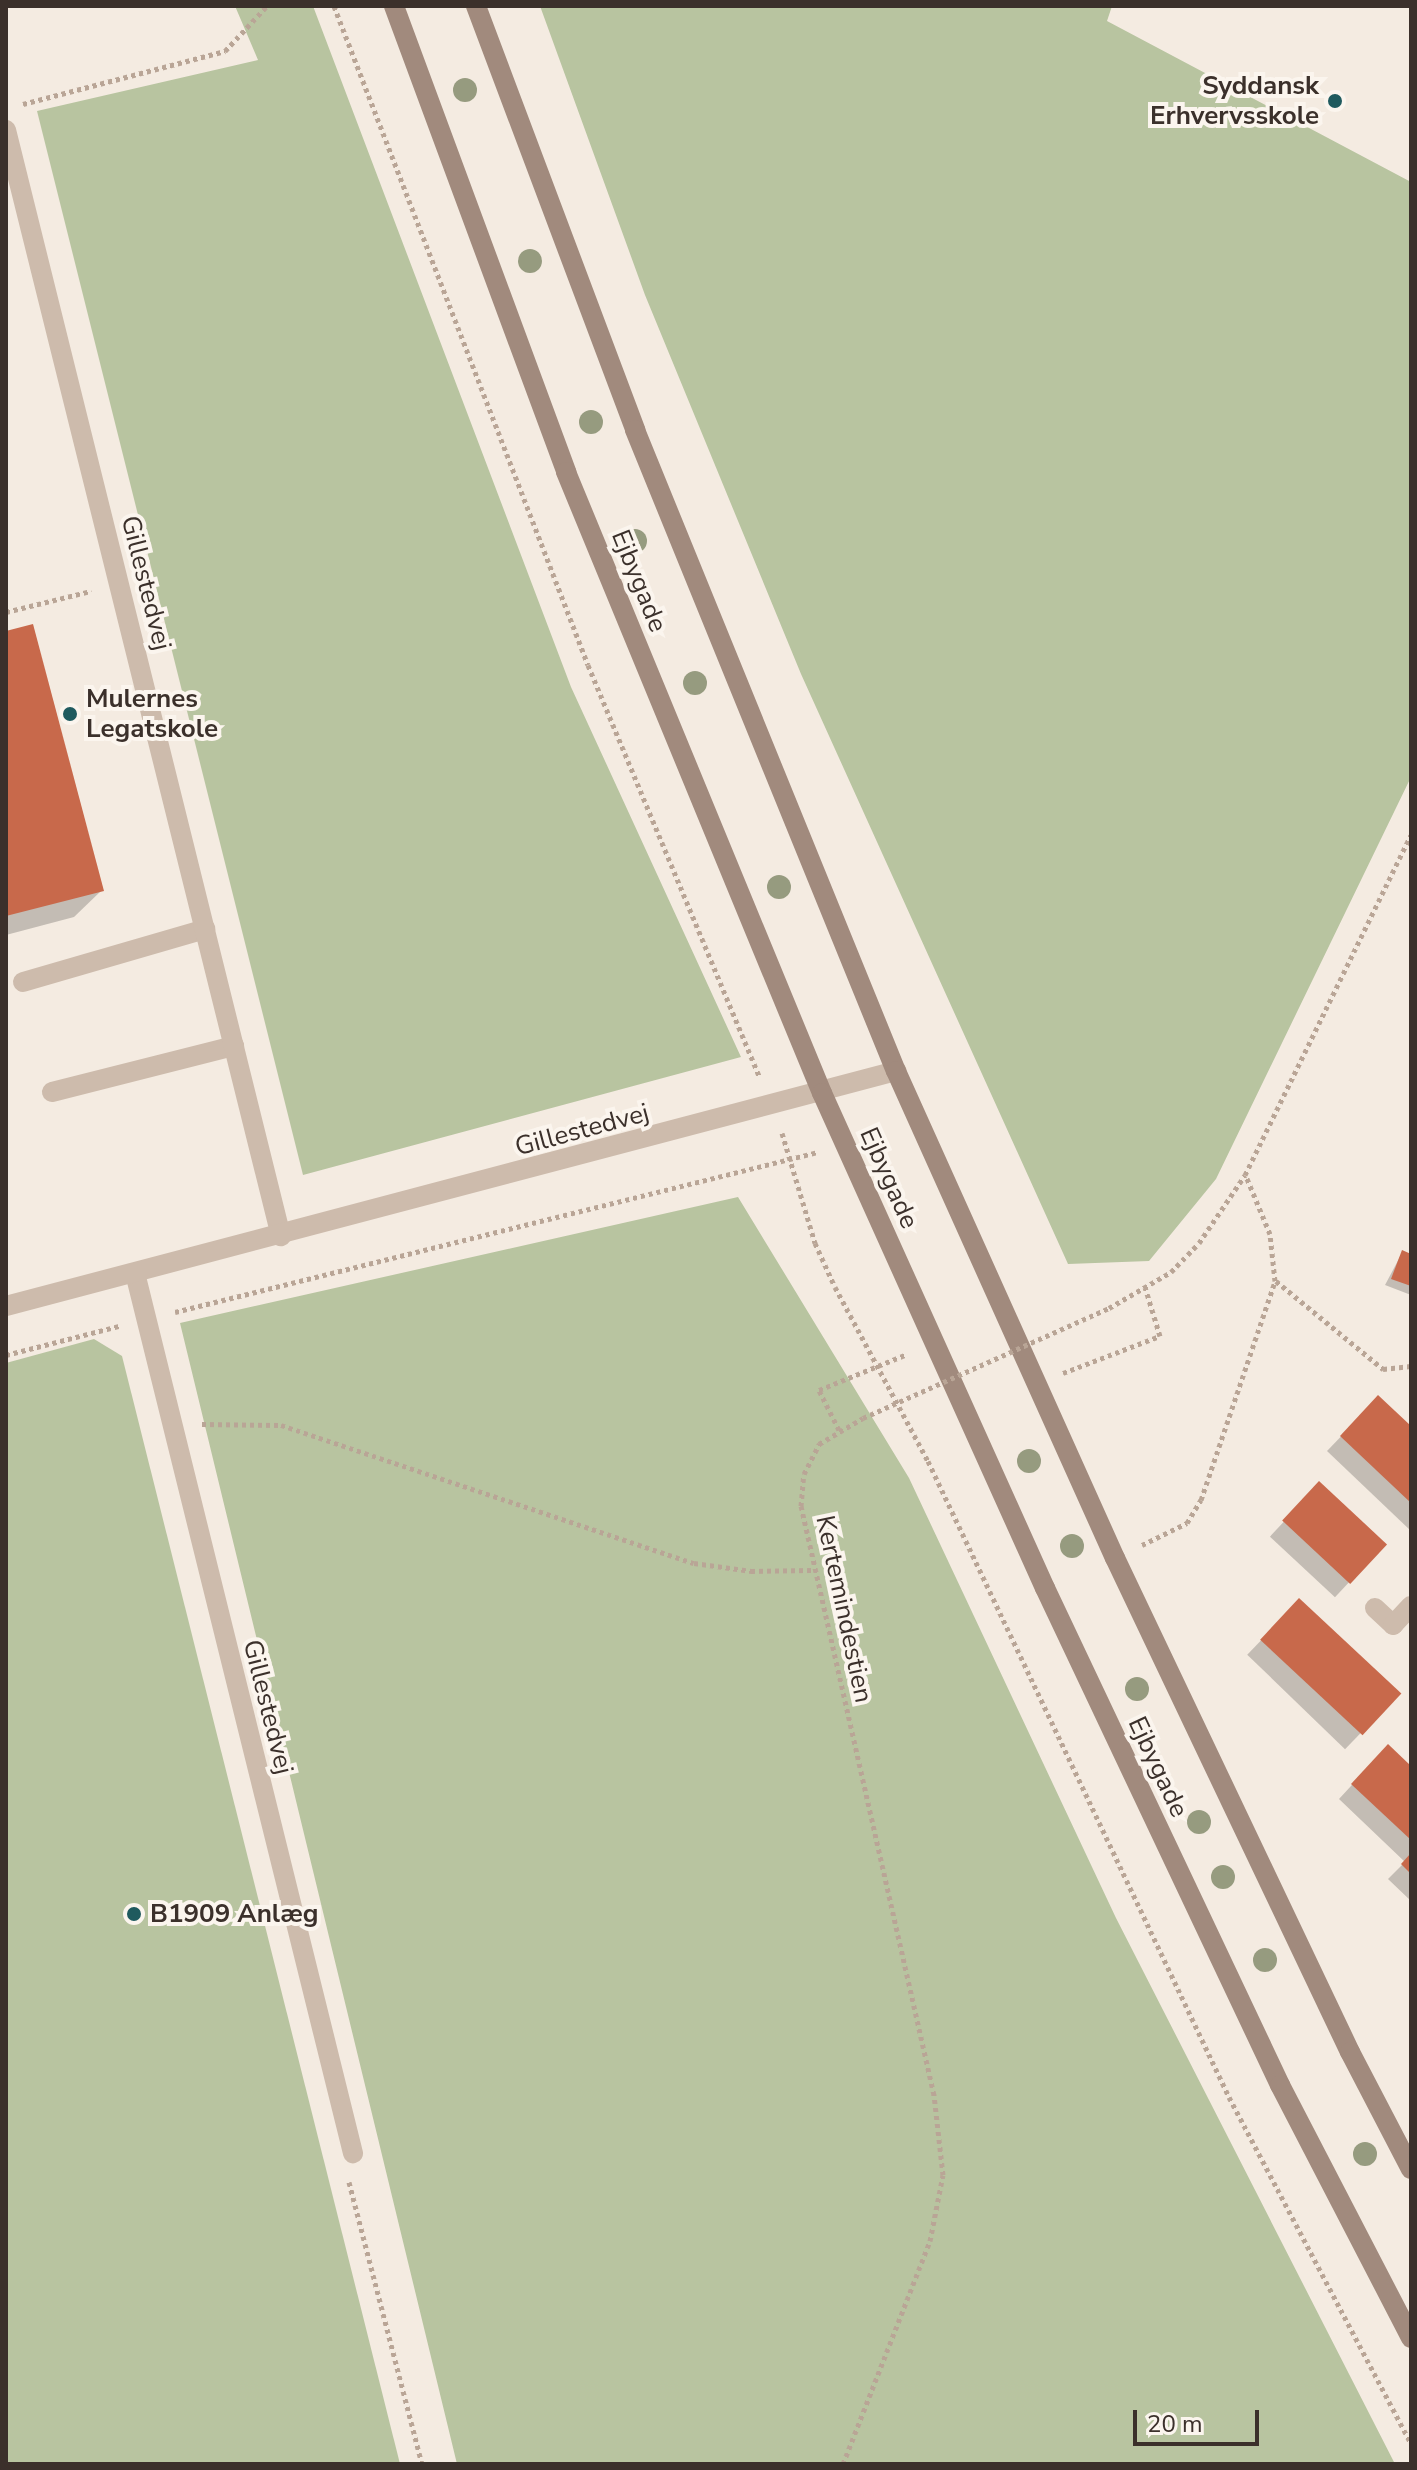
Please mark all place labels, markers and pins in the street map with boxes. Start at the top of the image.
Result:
place label: Syddansk Erhvervsskole [1150,70,1319,132]
marker: Syddansk Erhvervsskole [1326,92,1344,110]
place label: Mulernes Legatskole [86,683,218,744]
marker: Mulernes Legatskole [61,705,79,723]
place label: B1909 Anlæg [150,1898,318,1930]
marker: B1909 Anlæg [125,1905,143,1923]

